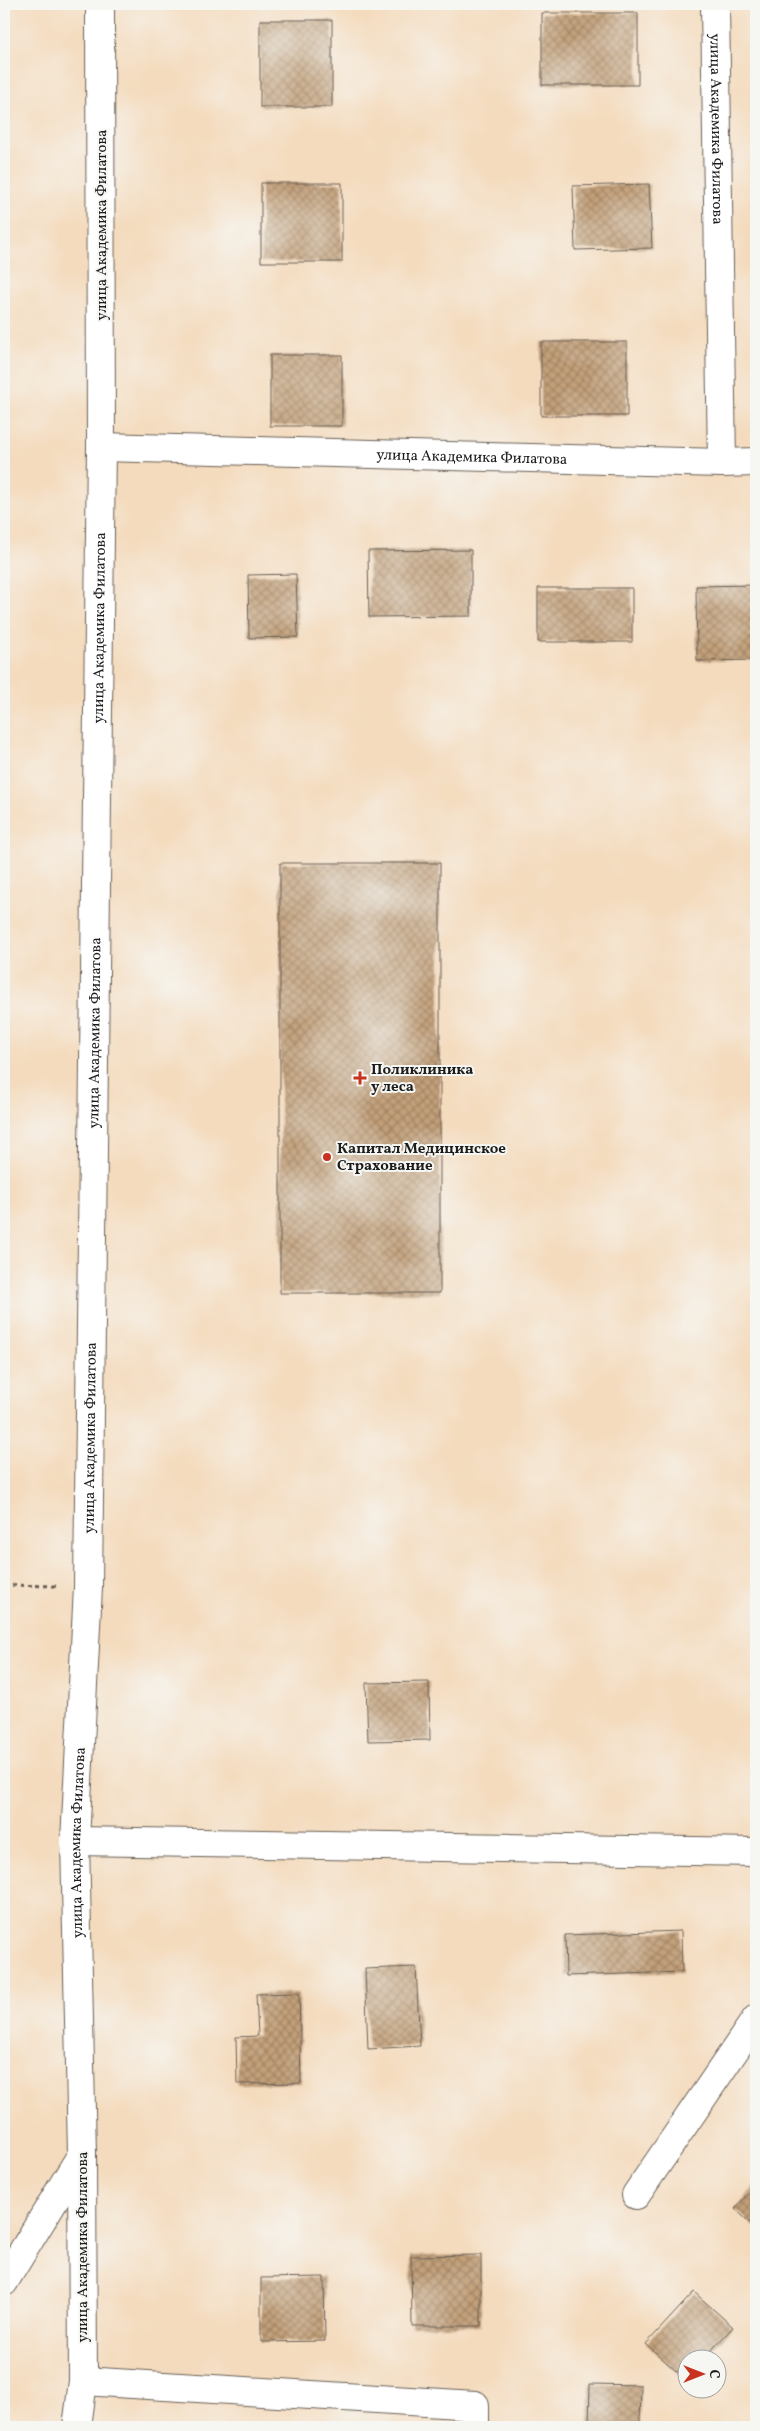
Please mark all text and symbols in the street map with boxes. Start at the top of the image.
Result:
street label: улица Академика Филатова [703,33,727,225]
street label: улица Академика Филатова [92,129,113,321]
street label: улица Академика Филатова [376,445,568,471]
street label: улица Академика Филатова [89,532,112,724]
street label: улица Академика Филатова [84,937,107,1129]
place label: Поликлиника у леса [371,1060,474,1098]
marker: Поликлиника у леса [353,1071,367,1085]
place label: Капитал Медицинское Страхование [337,1139,506,1177]
marker: Капитал Медицинское Страхование [321,1151,333,1163]
street label: улица Академика Филатова [80,1342,103,1534]
street label: улица Академика Филатова [66,1747,92,1938]
street label: улица Академика Филатова [73,2151,94,2343]
north arrow [678,2348,728,2398]
text: С [704,2369,723,2379]

